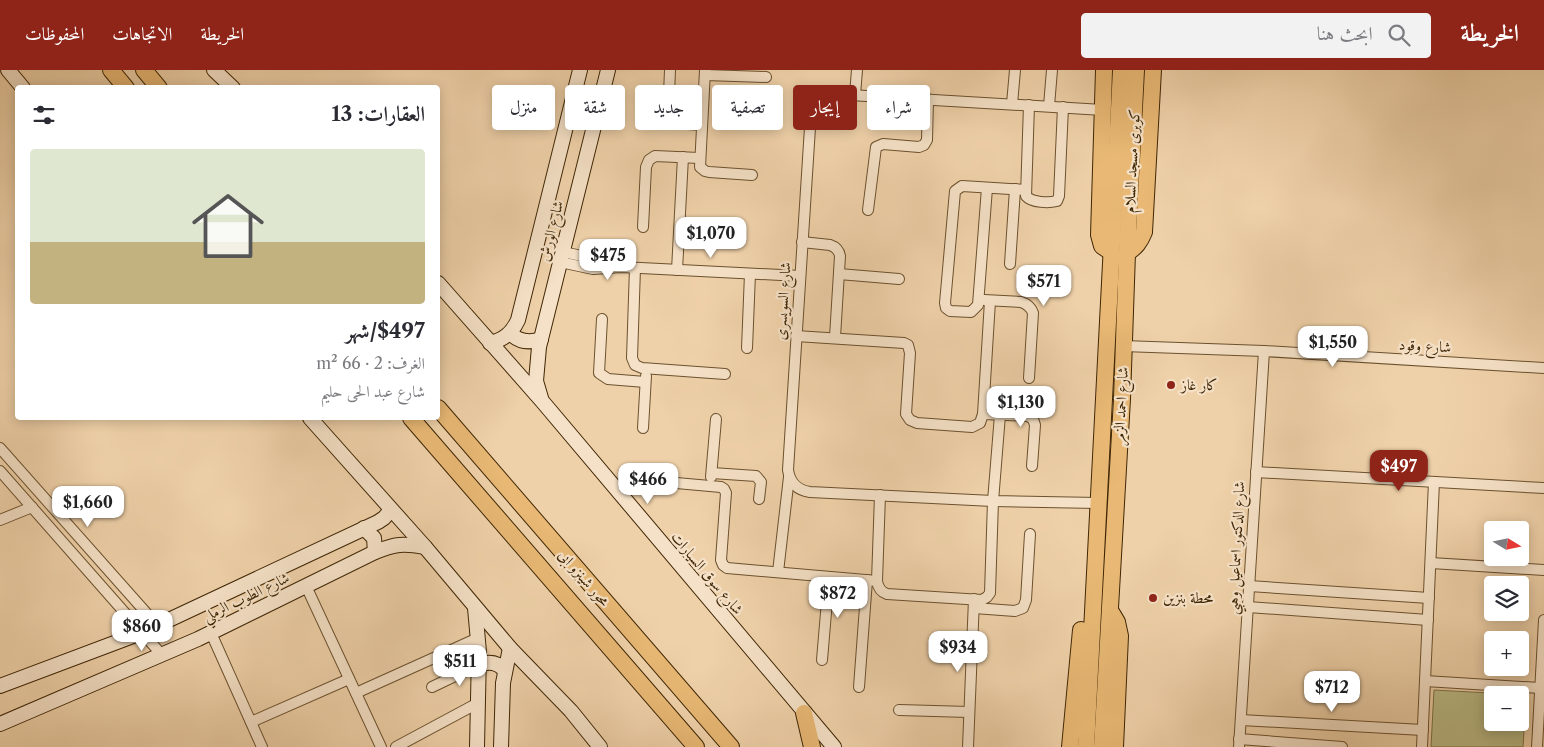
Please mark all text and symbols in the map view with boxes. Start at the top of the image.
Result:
search box [1081,13,1431,58]
text: الخريطة [1461,18,1519,47]
icon: search [1385,21,1413,49]
text: ابحث هنا [1317,22,1373,45]
text: المحفوظات [25,23,84,45]
text: الاتجاهات [112,23,172,45]
text: الخريطة [200,23,244,45]
chip: منزل [492,85,555,130]
chip: شقة [565,85,625,130]
chip: جديد [635,85,702,130]
chip: تصفية [712,85,783,130]
chip: إيجار [793,85,857,130]
chip: شراء [867,85,930,130]
icon: filters [30,101,58,129]
text: العقارات: 13 [331,101,425,126]
street label: كوبرى مسجد السلام [1119,109,1148,214]
icon: home [183,181,273,271]
street label: شارع الورش [534,199,571,264]
pin: $1,070 [670,216,752,259]
text: $1,070 [686,223,736,243]
pin: $475 [578,238,638,281]
text: $475 [590,245,626,265]
street label: شارع السويسرى [770,261,799,341]
pin: $571 [1014,264,1074,307]
text: $571 [1027,271,1061,291]
text: $497/شهر [345,318,425,343]
pin: $1,550 [1292,326,1374,368]
text: $1,550 [1309,332,1357,352]
street label: شارع وقود [1398,335,1452,360]
text: الغرف: 2 · 66 m² [316,353,425,373]
street label: شارع احمد الزمر [1109,366,1136,446]
place label: كار غاز [1179,375,1218,394]
marker: كار غاز [1165,379,1177,391]
text: شارع عبد الحى حليم [321,381,425,401]
pin: $1,130 [980,386,1062,428]
text: $1,130 [998,392,1044,412]
pin: $497 [1369,450,1429,492]
text: $497 [1381,456,1417,476]
pin: $466 [618,462,678,505]
text: $466 [629,469,667,489]
street label: شارع الدكتور اسماعيل وهبي [1223,481,1253,616]
pin: $1,660 [47,486,129,528]
text: $1,660 [63,492,113,512]
north arrow [1484,521,1529,566]
map controls [1484,521,1529,731]
street label: شارع سوق السيارات [664,527,748,621]
street label: محور شينزو ابى [553,545,614,611]
street label: شارع الطوب الرملي [199,567,294,630]
pin: $872 [808,576,868,619]
button: layers [1484,576,1529,621]
text: $872 [820,583,856,603]
place label: محطة بنزين [1163,588,1213,607]
marker: محطة بنزين [1147,592,1159,604]
pin: $860 [112,610,172,652]
text: $860 [123,616,161,636]
pin: $934 [928,630,988,673]
button: + [1484,631,1529,676]
text: $934 [939,637,977,657]
pin: $511 [430,644,490,687]
text: $511 [444,651,476,671]
pin: $712 [1302,670,1362,713]
text: $712 [1315,677,1349,697]
button: − [1484,686,1529,731]

